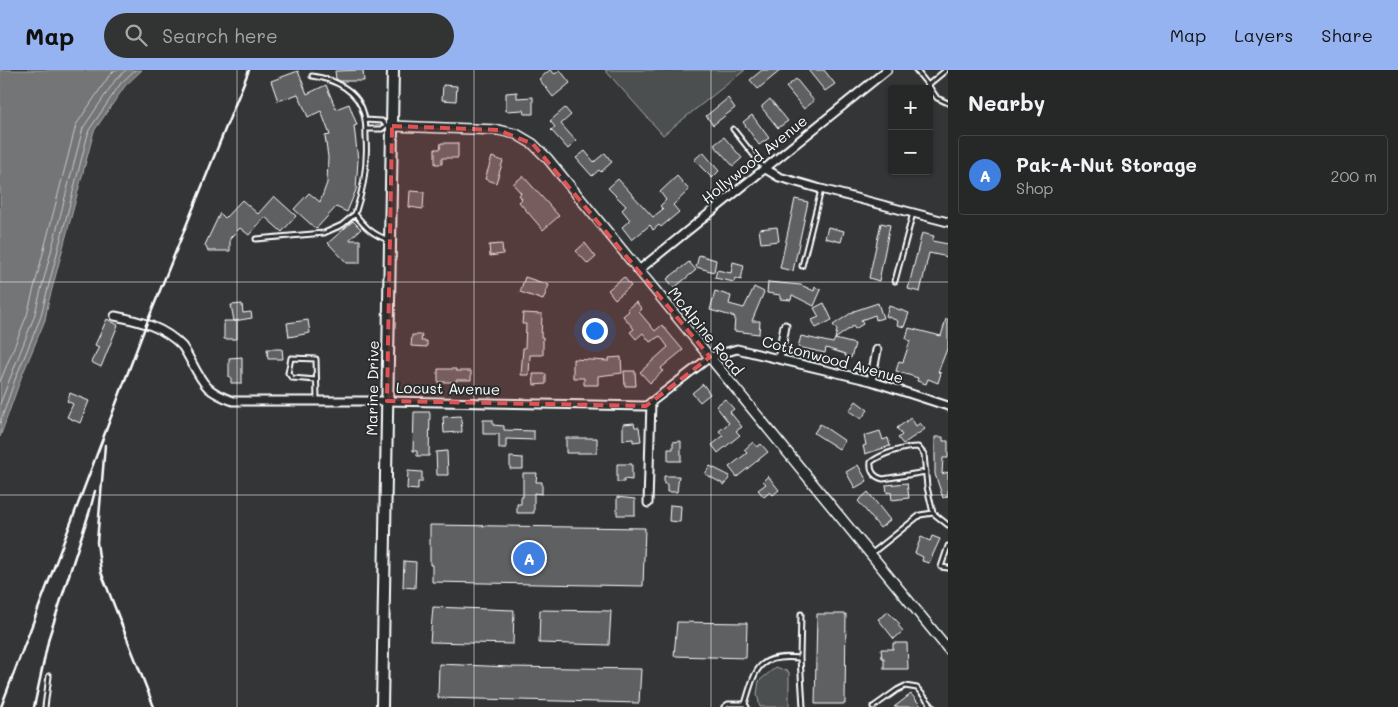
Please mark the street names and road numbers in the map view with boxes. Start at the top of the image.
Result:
street label: Hollywood Avenue [697,110,811,208]
street label: McAlpine Road [664,283,748,379]
street label: Cottonwood Avenue [760,330,906,388]
street label: Marine Drive [361,340,383,436]
street label: Locust Avenue [396,377,500,399]

